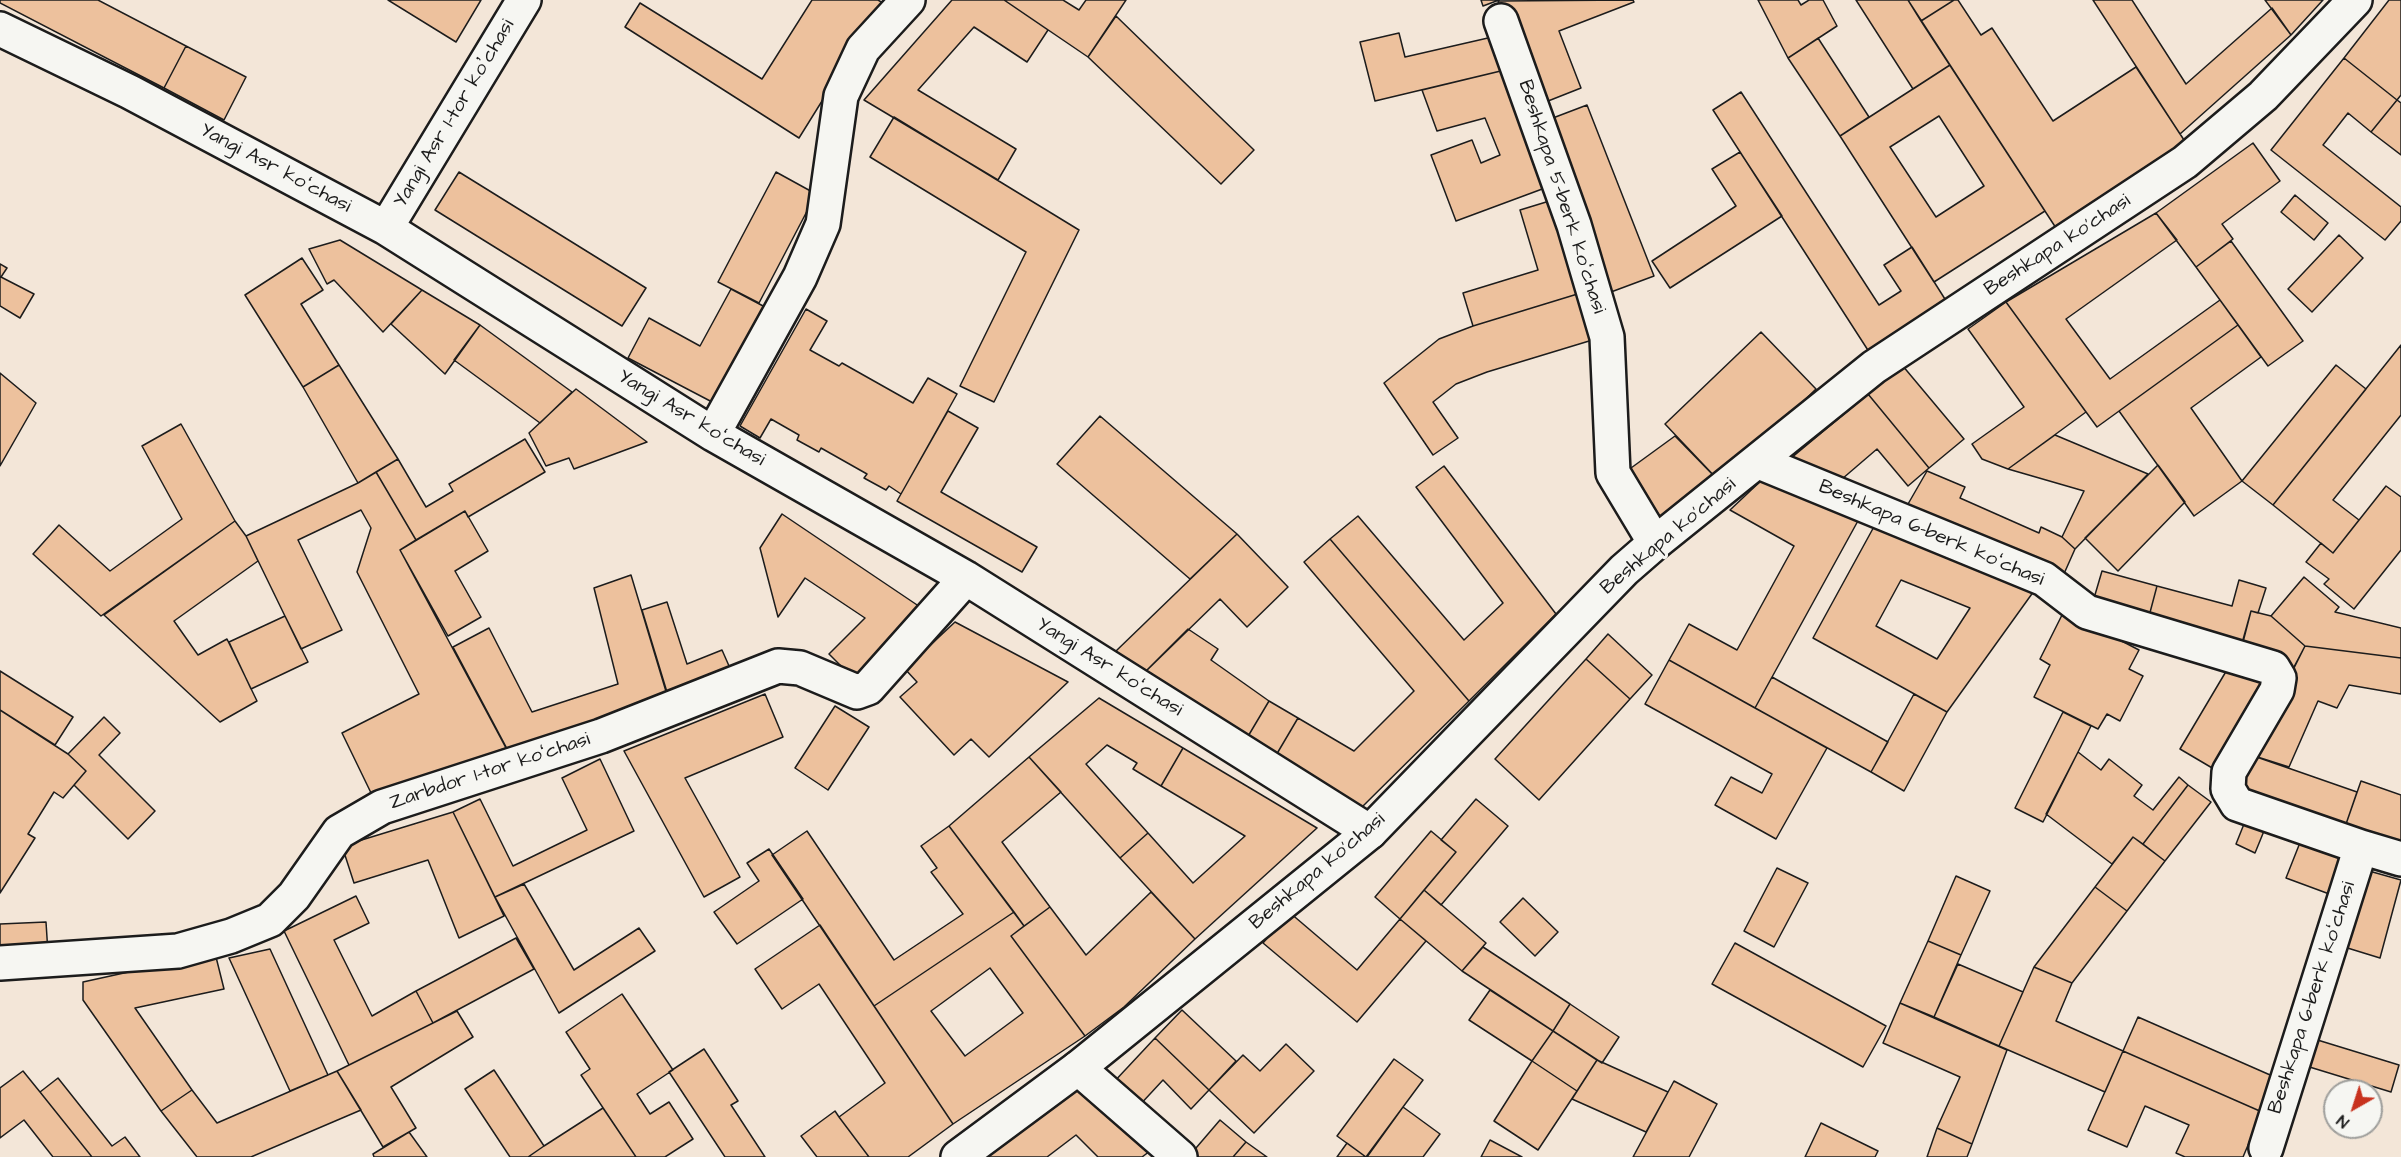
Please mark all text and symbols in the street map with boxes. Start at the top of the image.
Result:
street label: Yangi Asr 1-tor koʼchasi [389,16,521,212]
street label: Beshkapa 5-berk koʻchasi [1512,77,1610,317]
street label: Yangi Asr koʻchasi [195,119,355,219]
street label: Beshkapa ko'chasi [1980,190,2136,302]
street label: Yangi Asr koʻchasi [613,365,769,473]
street label: Beshkapa ko'chasi [1596,473,1742,601]
street label: Beshkapa 6-berk koʻchasi [1815,476,2047,592]
street label: Yangi Asr koʻchasi [1031,613,1187,723]
street label: Zarbdor 1-tor koʻchasi [387,728,593,816]
street label: Beshkapa ko'chasi [1245,808,1391,936]
street label: Beshkapa 6-berk koʻchasi [2264,879,2362,1117]
north arrow [2323,1079,2383,1139]
text: N [2332,1110,2354,1133]

